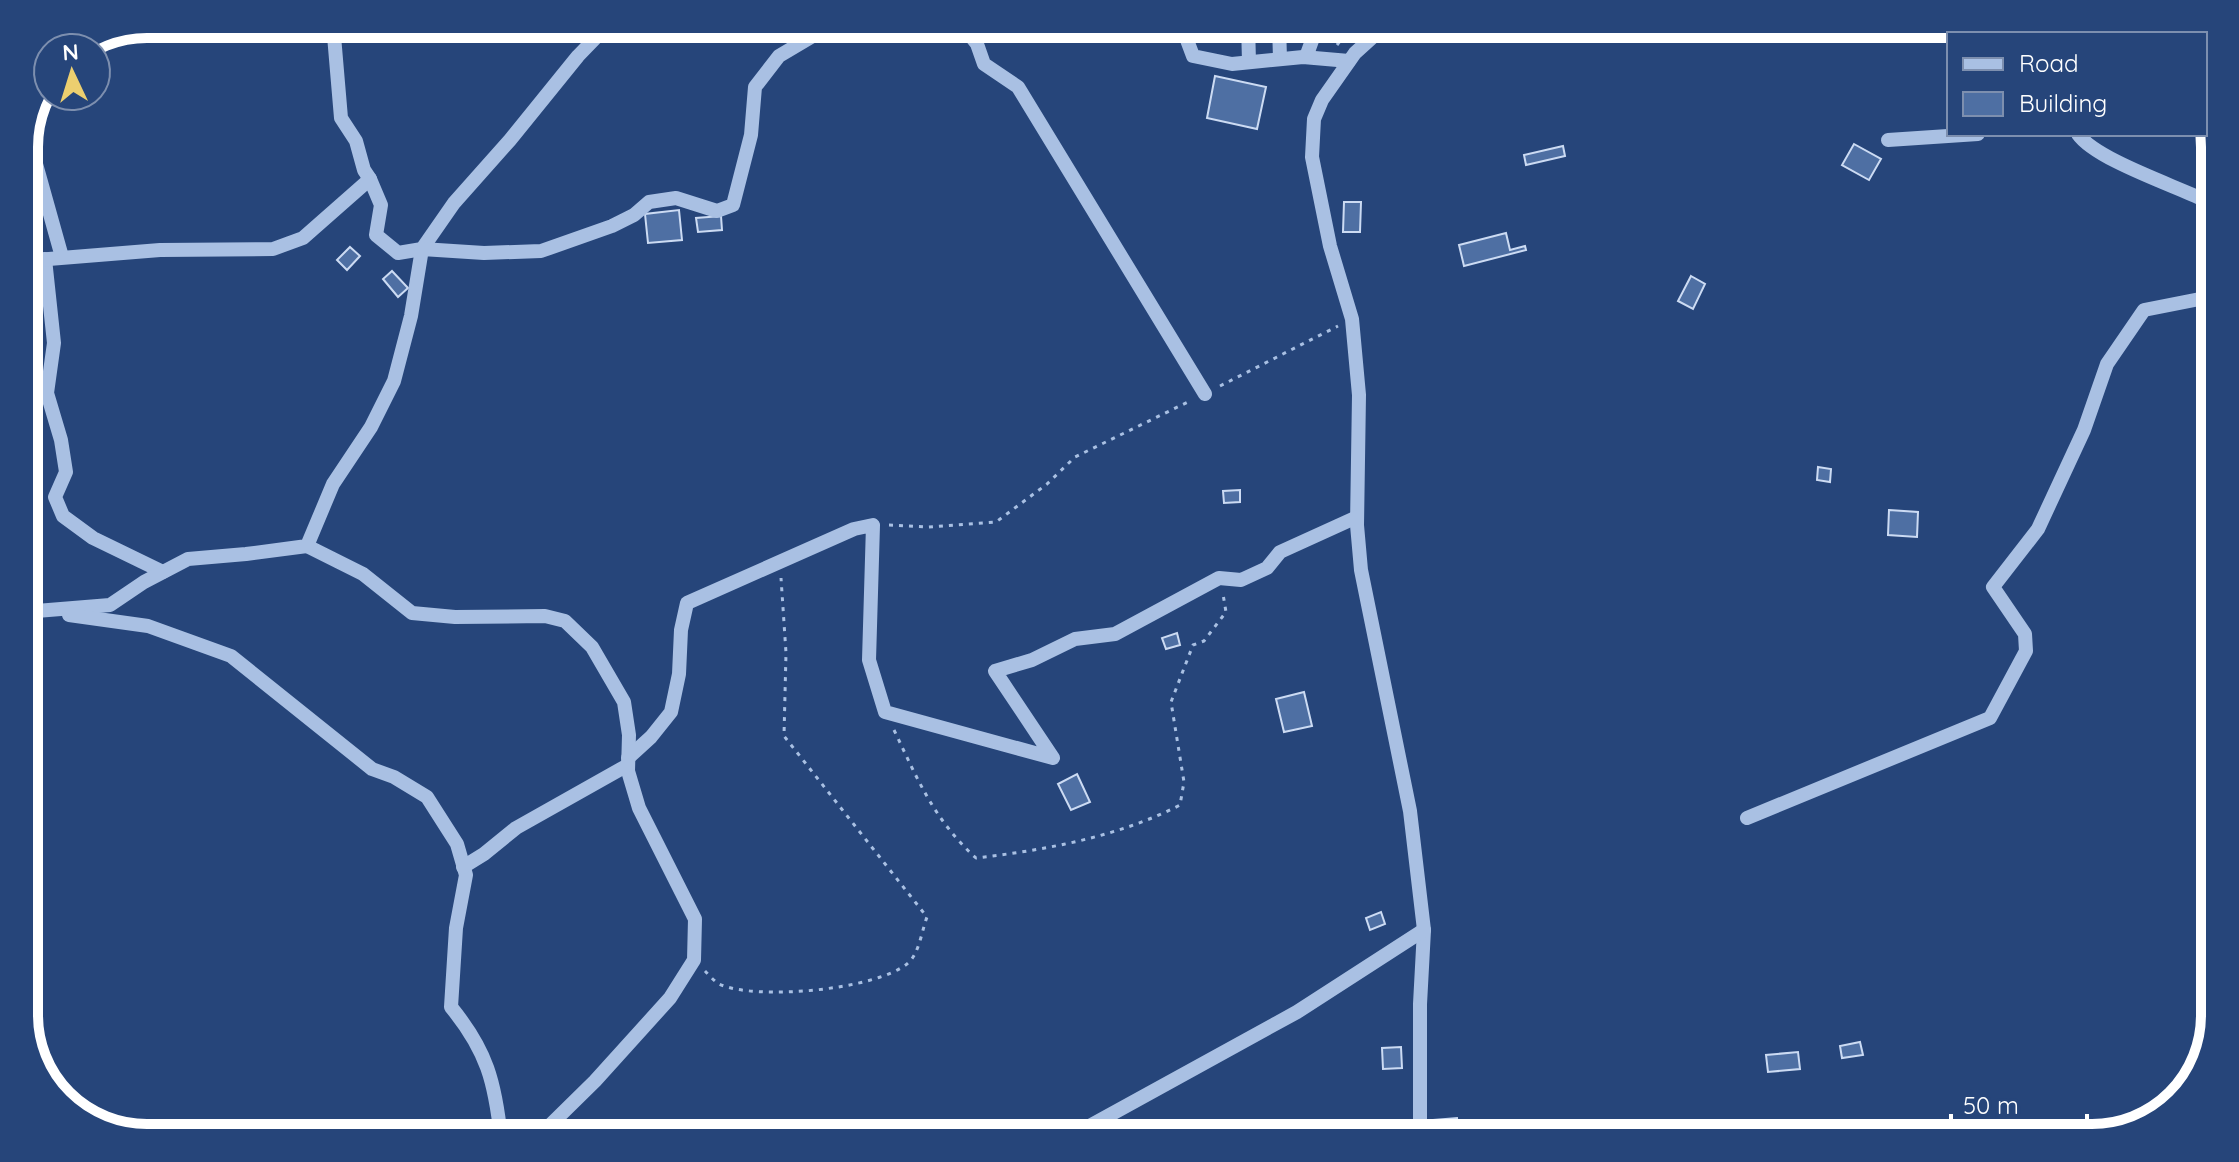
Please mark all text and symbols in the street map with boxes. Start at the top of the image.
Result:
north arrow [32,32,112,112]
legend [1947,32,2207,136]
text: N [62,38,80,67]
text: Road [2019,48,2079,78]
text: Building [2019,88,2107,118]
scale bar [1951,1078,2087,1128]
text: 50 m [1963,1090,2019,1120]

